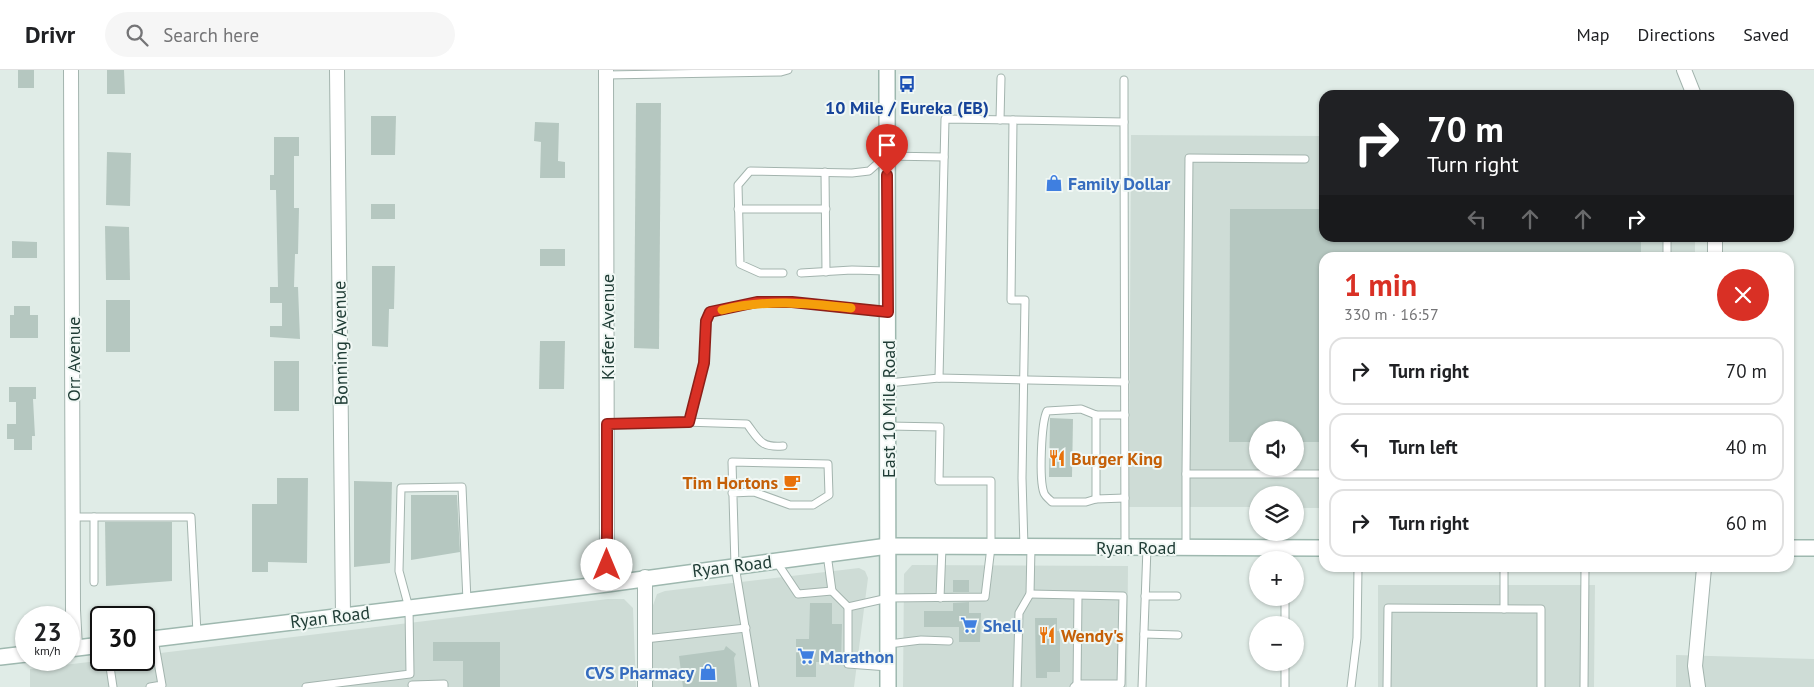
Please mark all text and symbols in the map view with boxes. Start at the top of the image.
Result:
search box [105,12,455,57]
text: Drivr [25,19,75,50]
icon: search [123,21,151,49]
text: Search here [163,23,259,47]
text: Map [1577,23,1609,46]
text: Directions [1637,23,1715,46]
text: Saved [1743,23,1789,46]
bus stop icon: 10 Mile / Eureka (EB) [897,74,917,94]
place label: 10 Mile / Eureka (EB) [825,96,989,119]
text: 70 m [1427,106,1504,152]
icon: right [1344,110,1409,175]
pin [866,124,908,175]
icon: arrive [873,131,901,159]
text: Turn right [1427,150,1519,178]
place label: Family Dollar [1068,172,1171,195]
shop icon: Family Dollar [1044,173,1064,193]
icon: left [1463,205,1491,233]
icon: ahead [1516,205,1544,233]
icon: ahead [1569,205,1597,233]
icon: right [1622,205,1650,233]
text: 1 min [1344,265,1417,304]
button: close [1717,269,1769,321]
street label: Kiefer Avenue [596,274,619,380]
street label: Bonning Avenue [327,280,353,406]
text: 330 m · 16:57 [1344,304,1439,324]
street label: Orr Avenue [62,317,85,402]
street label: East 10 Mile Road [877,340,900,478]
icon: right [1346,357,1374,385]
text: Turn right [1389,359,1469,383]
text: 70 m [1726,359,1767,383]
map controls [1249,421,1304,671]
button: sound [1249,421,1304,476]
icon: left [1346,433,1374,461]
text: Turn left [1389,435,1458,459]
text: 40 m [1726,435,1767,459]
place label: Burger King [1071,447,1163,470]
restaurant icon: Burger King [1047,448,1067,468]
place label: Tim Hortons [682,471,778,494]
cafe icon: Tim Hortons [782,472,802,492]
button: layers [1249,486,1304,541]
icon: right [1346,509,1374,537]
text: Turn right [1389,511,1469,535]
text: 60 m [1726,511,1767,535]
street label: Ryan Road [1096,536,1176,559]
position arrow [580,538,632,590]
street label: Ryan Road [691,550,773,582]
button: + [1249,551,1304,606]
street label: Ryan Road [289,601,371,633]
speed limit sign: 30 [90,606,155,671]
place label: Shell [983,614,1023,637]
supermarket icon: Shell [959,615,979,635]
text: 23 [33,616,62,648]
button: − [1249,616,1304,671]
place label: Wendy's [1061,624,1124,647]
restaurant icon: Wendy's [1037,625,1057,645]
text: km/h [34,643,61,658]
place label: Marathon [820,645,894,668]
supermarket icon: Marathon [796,646,816,666]
place label: CVS Pharmacy [585,661,694,684]
shop icon: CVS Pharmacy [698,662,718,682]

